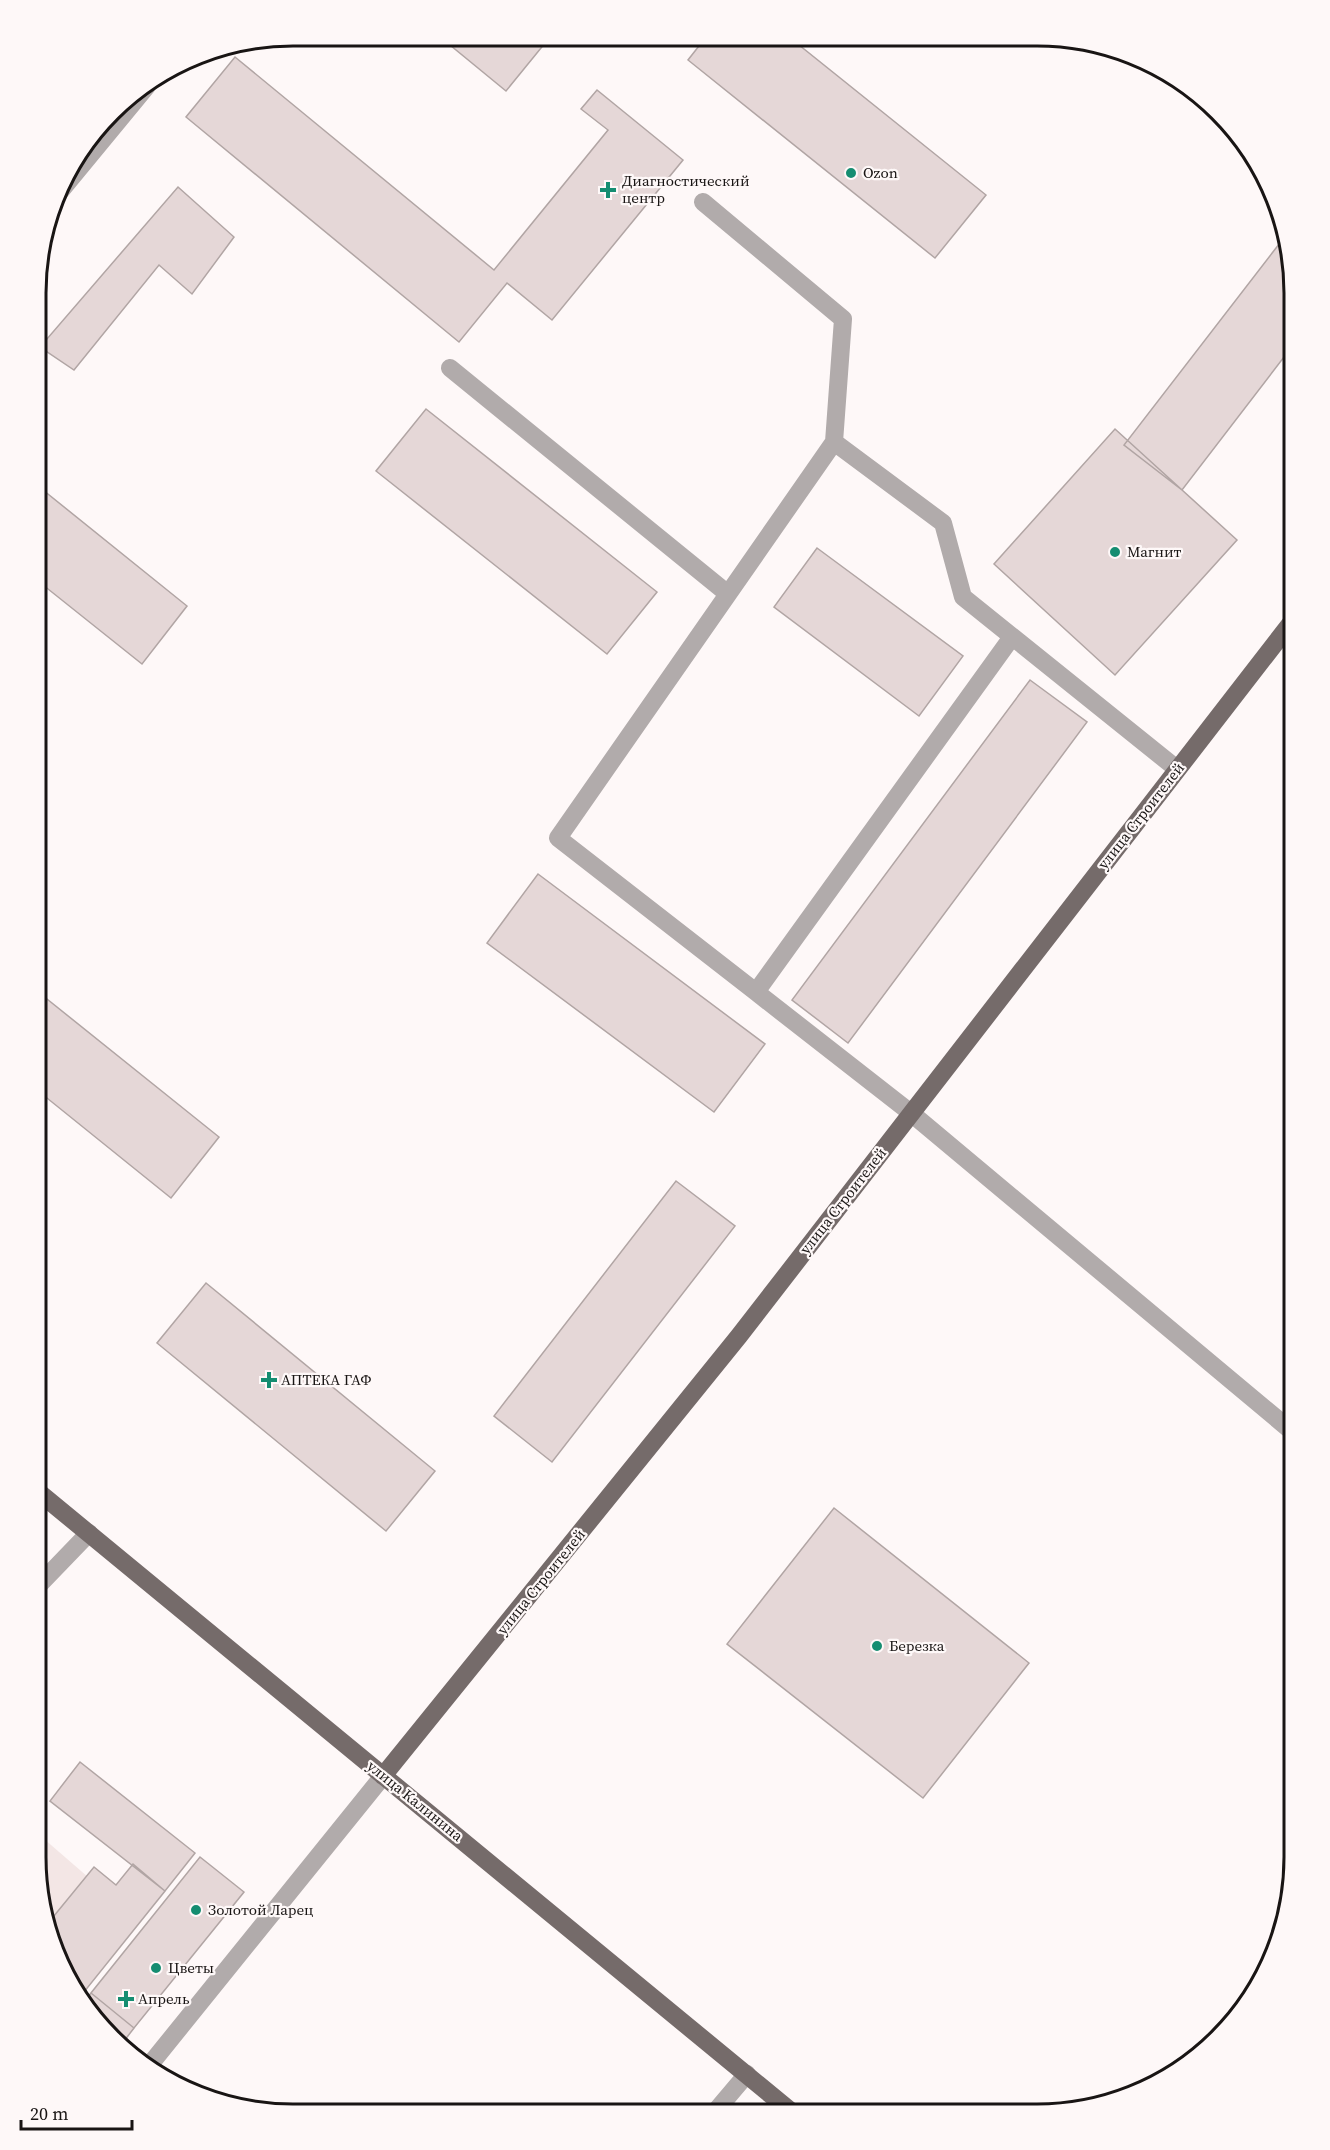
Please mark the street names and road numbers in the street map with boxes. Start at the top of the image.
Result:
street label: улица Строителей [1092,758,1189,873]
street label: улица Строителей [794,1143,891,1258]
street label: улица Строителей [492,1524,590,1639]
street label: улица Калинина [363,1755,468,1846]

